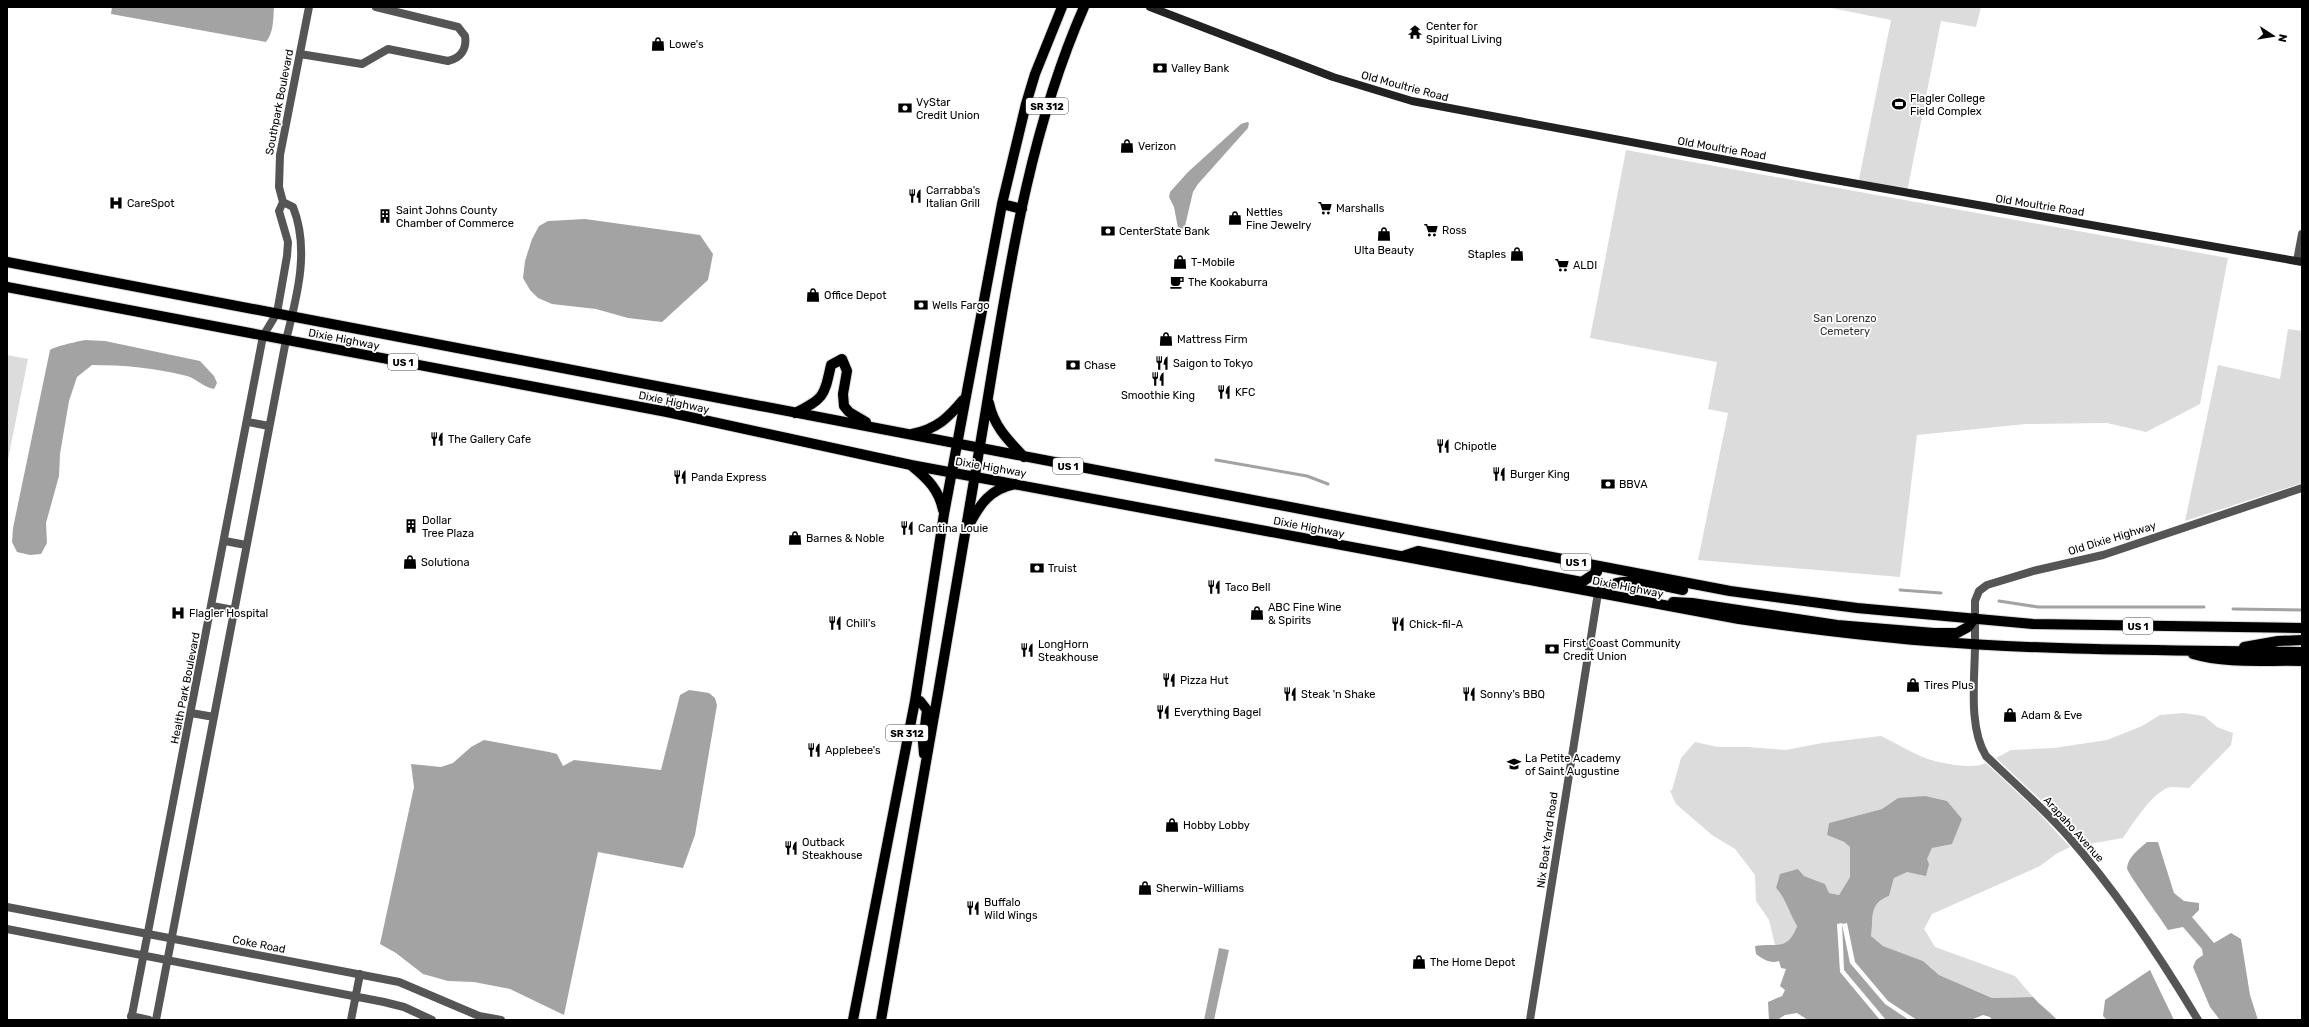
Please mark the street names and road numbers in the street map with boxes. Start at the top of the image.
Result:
street label: Southpark Boulevard [263,48,296,156]
street label: Old Moultrie Road [1360,69,1450,104]
road number: SR 312 [1026,98,1068,114]
street label: Old Moultrie Road [1677,134,1767,163]
street label: Old Moultrie Road [1995,192,2085,219]
street label: Dixie Highway [307,326,381,353]
road number: US 1 [388,354,418,370]
street label: Dixie Highway [637,389,710,416]
street label: Dixie Highway [954,455,1028,480]
road number: US 1 [1053,458,1083,474]
street label: Dixie Highway [1272,514,1346,541]
street label: Old Dixie Highway [2067,519,2158,558]
road number: US 1 [1561,554,1591,570]
street label: Dixie Highway [1591,574,1665,601]
road number: US 1 [2123,618,2153,634]
street label: Health Park Boulevard [168,631,203,745]
road number: SR 312 [886,725,928,741]
street label: Nix Boat Yard Road [1534,791,1561,889]
street label: Arapaho Avenue [2041,794,2107,865]
street label: Coke Road [231,933,287,956]

